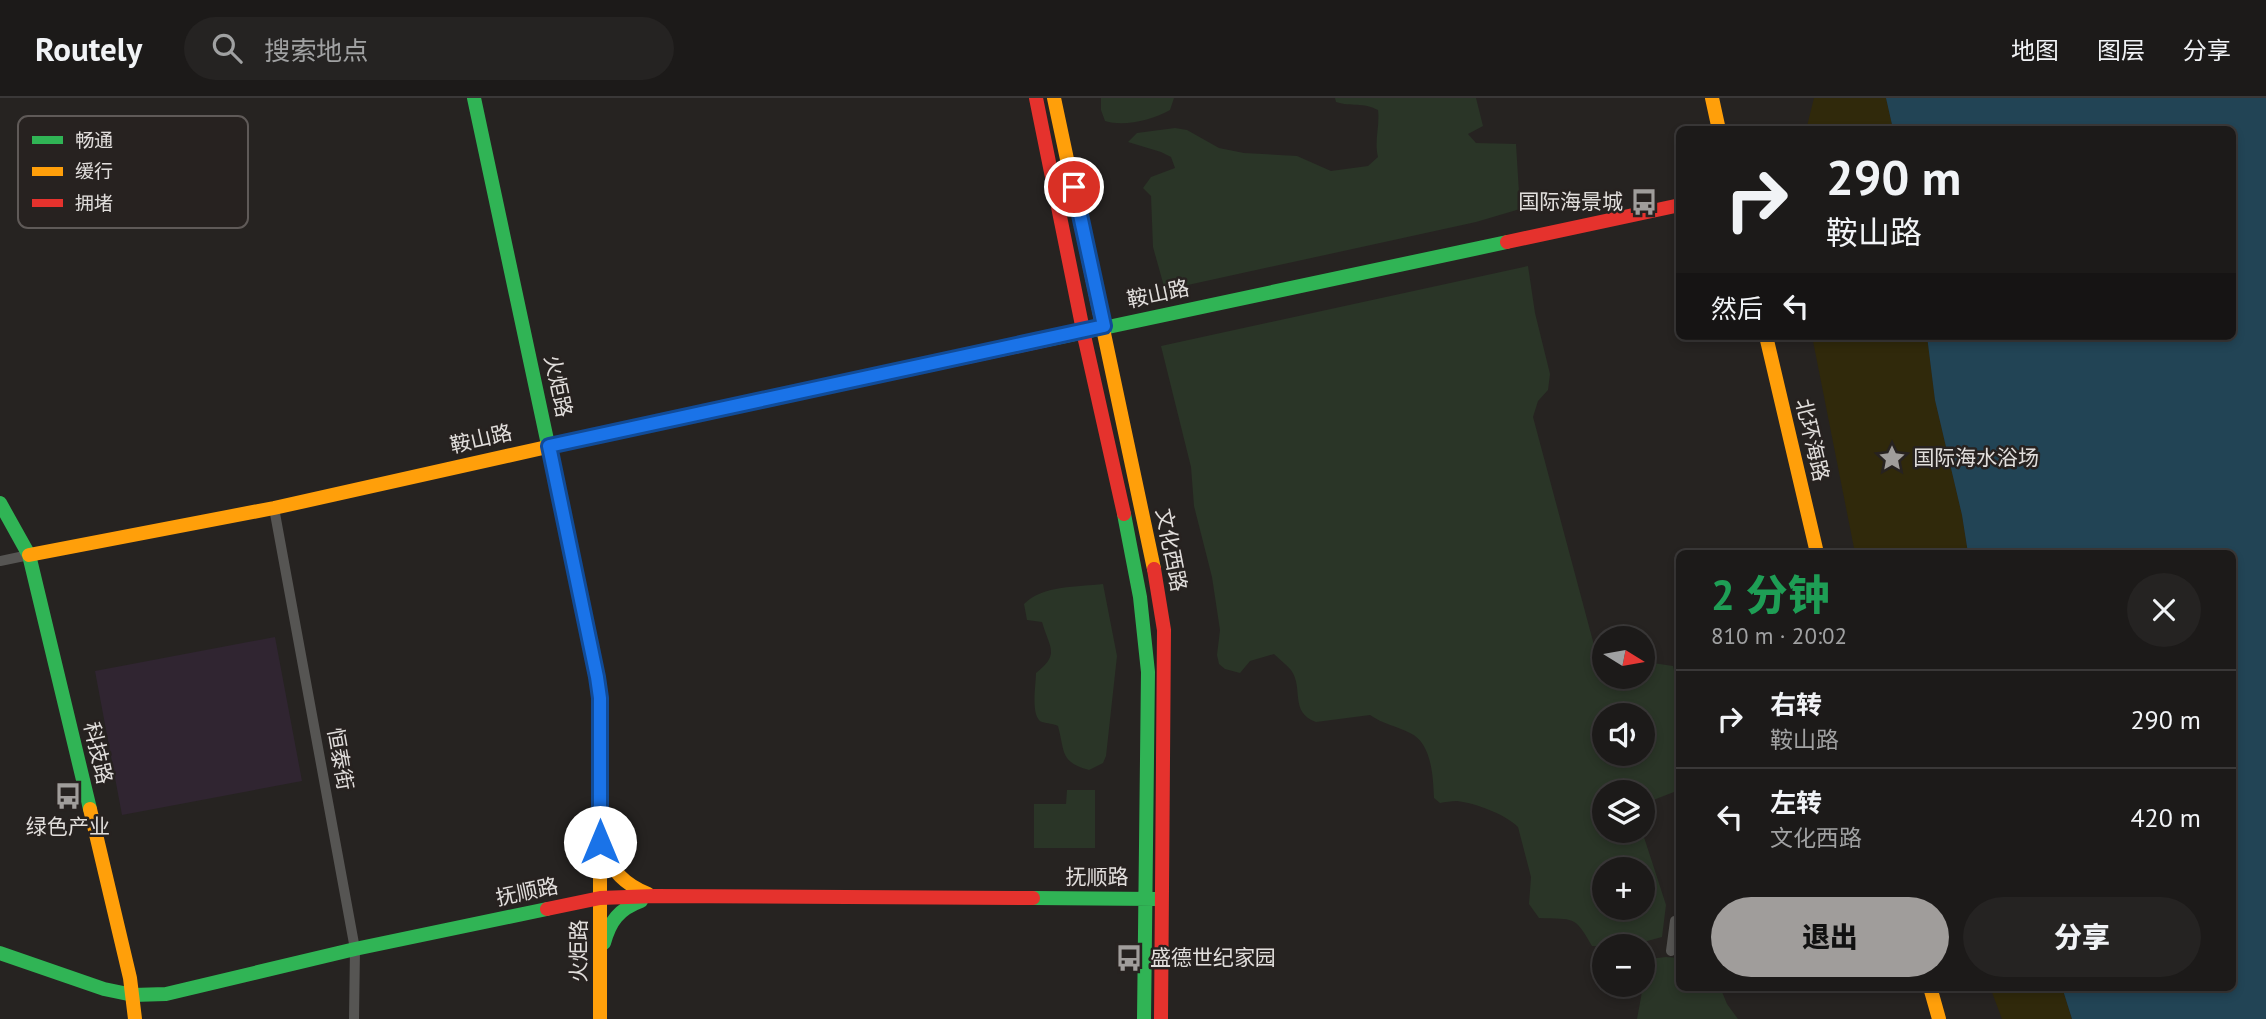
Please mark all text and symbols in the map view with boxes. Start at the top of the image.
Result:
search box [184,17,674,80]
text: Routely [35,27,142,70]
icon: search [208,29,246,67]
text: 搜索地点 [264,34,368,67]
text: 地图 [2011,35,2059,66]
text: 图层 [2097,35,2145,66]
text: 分享 [2183,35,2231,66]
legend [18,116,248,228]
text: 畅通 [75,128,113,152]
text: 290 m [1826,145,1961,209]
icon: right [1711,154,1802,245]
pin [1044,157,1104,217]
text: 缓行 [75,159,113,183]
icon: arrive [1055,168,1093,206]
bus stop icon: 国际海景城 [1629,187,1659,217]
place label: 国际海景城 [1518,188,1623,215]
text: 拥堵 [75,191,113,215]
text: 鞍山路 [1826,211,1922,253]
street label: 鞍山路 [1124,274,1192,313]
icon: left [1777,287,1815,325]
text: 然后 [1711,292,1763,325]
street label: 火炬路 [539,352,578,420]
street label: 北环海路 [1790,396,1835,484]
street label: 鞍山路 [447,418,515,459]
place icon: 国际海水浴场 [1877,443,1907,473]
place label: 国际海水浴场 [1913,444,2039,471]
street label: 文化西路 [1150,506,1193,594]
text: 2 分钟 [1711,567,1829,622]
button: close [2127,573,2201,647]
text: 810 m · 20:02 [1711,621,1847,650]
north arrow [1592,626,1656,690]
map controls [1592,626,1655,997]
text: 右转 [1770,688,1822,721]
icon: right [1711,700,1749,738]
button: sound [1592,703,1655,766]
text: 290 m [2130,703,2201,736]
street label: 科技路 [78,719,119,787]
text: 鞍山路 [1770,725,1839,754]
street label: 恒泰街 [322,726,359,792]
button: layers [1592,780,1655,843]
bus stop icon: 绿色产业 [53,781,83,811]
text: 左转 [1770,786,1822,819]
icon: left [1711,798,1749,836]
text: 420 m [2130,801,2201,834]
position arrow [563,805,637,879]
place label: 绿色产业 [26,813,110,840]
text: 文化西路 [1770,823,1862,852]
button: + [1592,857,1655,920]
street label: 抚顺路 [1066,863,1129,890]
street label: 抚顺路 [493,872,561,911]
button: 退出 [1711,897,1949,977]
button: 分享 [1963,897,2201,977]
street label: 火炬路 [565,920,592,983]
button: − [1592,934,1655,997]
bus stop icon: 盛德世纪家园 [1114,943,1144,973]
place label: 盛德世纪家园 [1150,944,1276,971]

